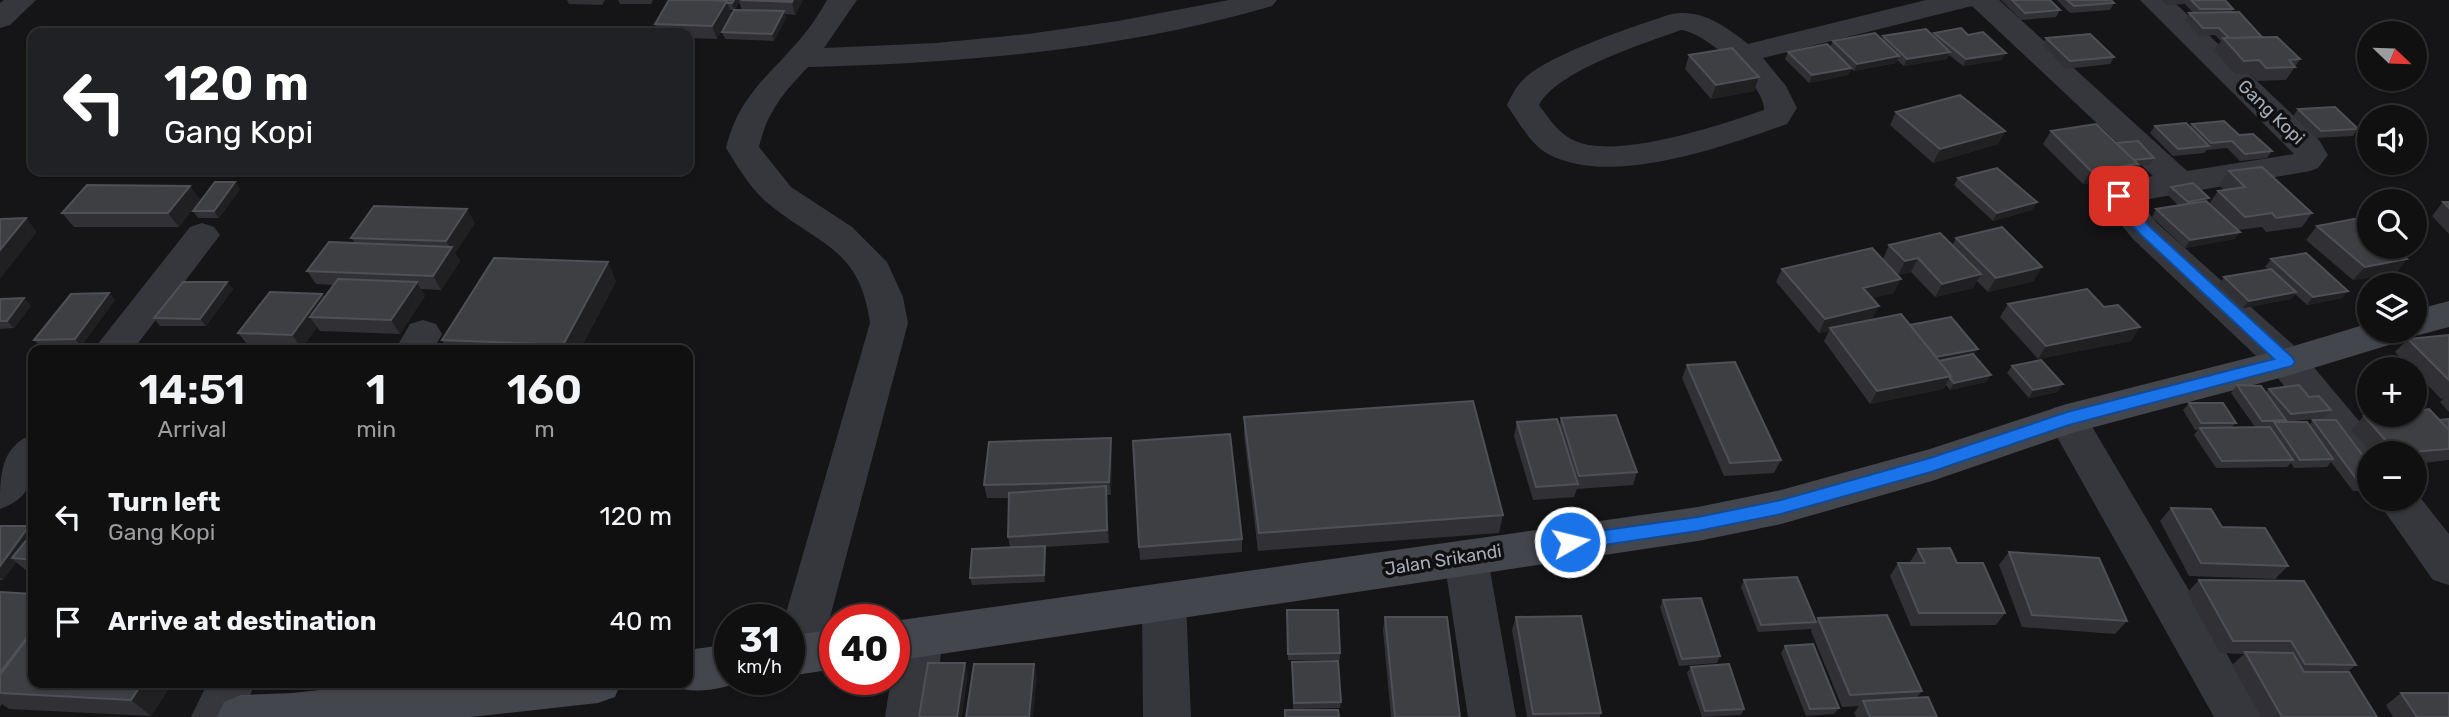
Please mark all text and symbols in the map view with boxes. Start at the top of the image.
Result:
north arrow [2357,21,2427,91]
map controls [2357,21,2427,511]
text: 120 m [164,54,309,112]
icon: left [49,56,140,147]
street label: Gang Kopi [2233,75,2309,149]
button: sound [2357,105,2427,175]
text: Gang Kopi [164,113,313,151]
pin [2089,166,2149,226]
icon: arrive [2100,177,2138,215]
button: search [2357,189,2427,259]
button: layers [2357,273,2427,343]
button: + [2357,357,2427,427]
text: 14:51 [139,365,245,415]
text: 1 [366,365,386,415]
text: 160 [507,365,582,415]
text: Arrival [158,415,227,443]
text: min [356,415,396,443]
text: m [534,415,555,443]
button: − [2357,441,2427,511]
text: Turn left [108,487,220,518]
icon: left [49,498,87,536]
text: 120 m [600,501,672,532]
position arrow [1533,505,1607,579]
text: Gang Kopi [108,518,215,546]
street label: Jalan Srikandi [1383,540,1503,580]
icon: arrive [49,603,87,641]
speed limit sign: 40 [819,604,910,695]
text: Arrive at destination [108,606,376,637]
text: 40 m [610,606,672,637]
text: 31 [740,619,779,661]
text: km/h [737,656,782,678]

